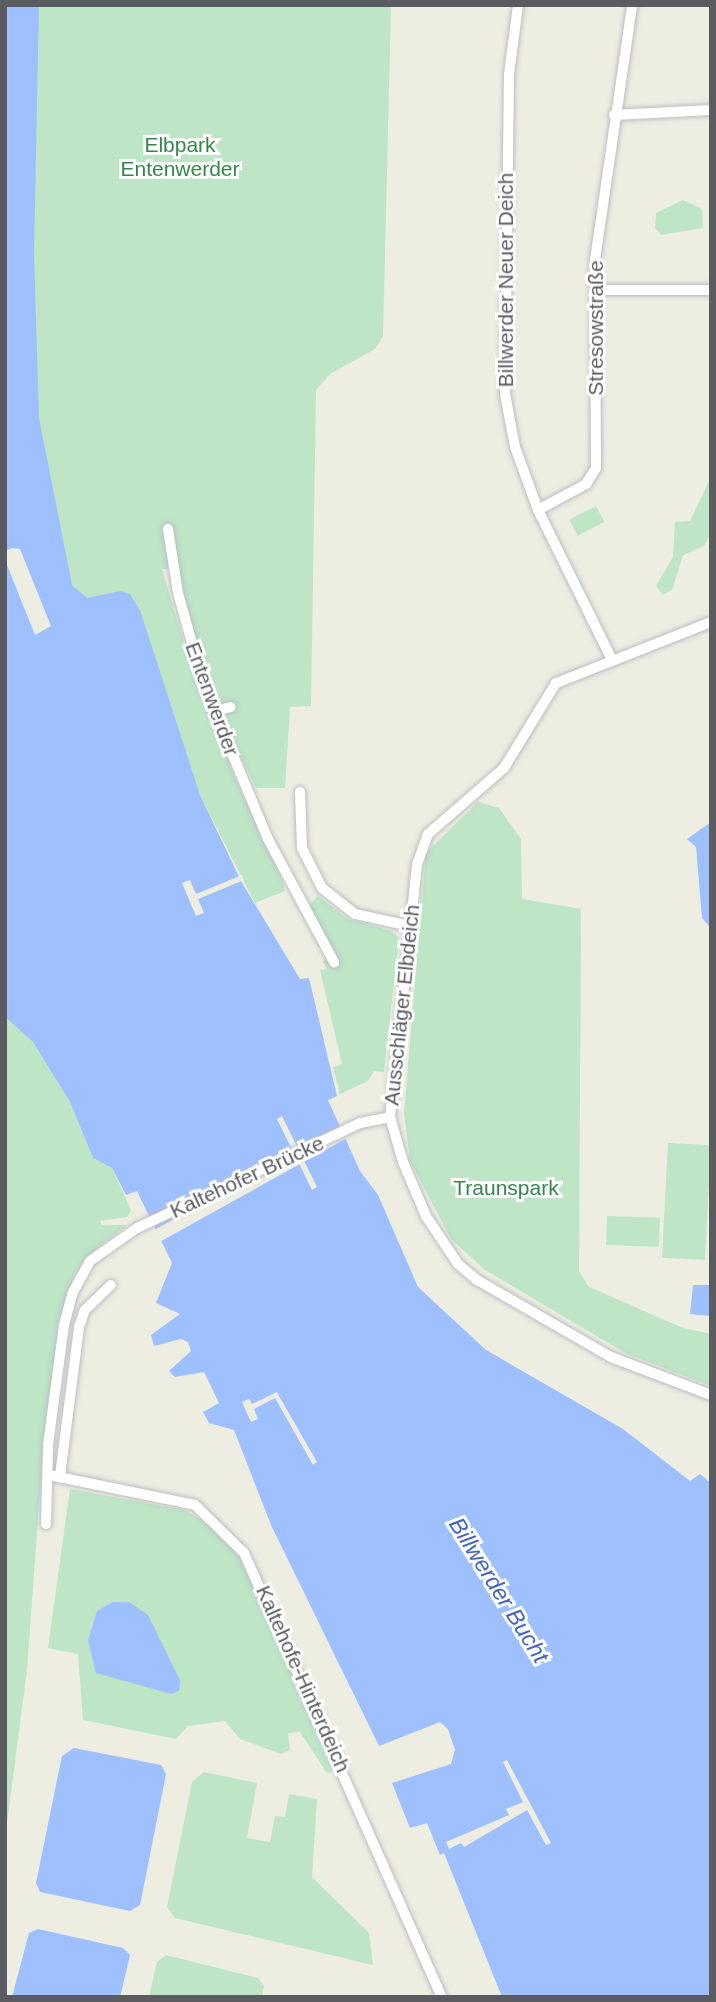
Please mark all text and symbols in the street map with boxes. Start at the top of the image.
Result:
park label: Elbpark Entenwerder [120,132,240,182]
street label: Billwerder Neuer Deich [493,173,519,387]
street label: Stresowstraße [583,260,609,396]
street label: Entenwerder [180,639,244,759]
street label: Ausschläger Elbdeich [379,903,425,1107]
street label: Kaltehofer Brücke [166,1130,328,1224]
park label: Traunspark [453,1175,559,1201]
water label: Billwerder Bucht [443,1512,555,1668]
street label: Kaltehofe-Hinterdeich [250,1582,356,1776]

